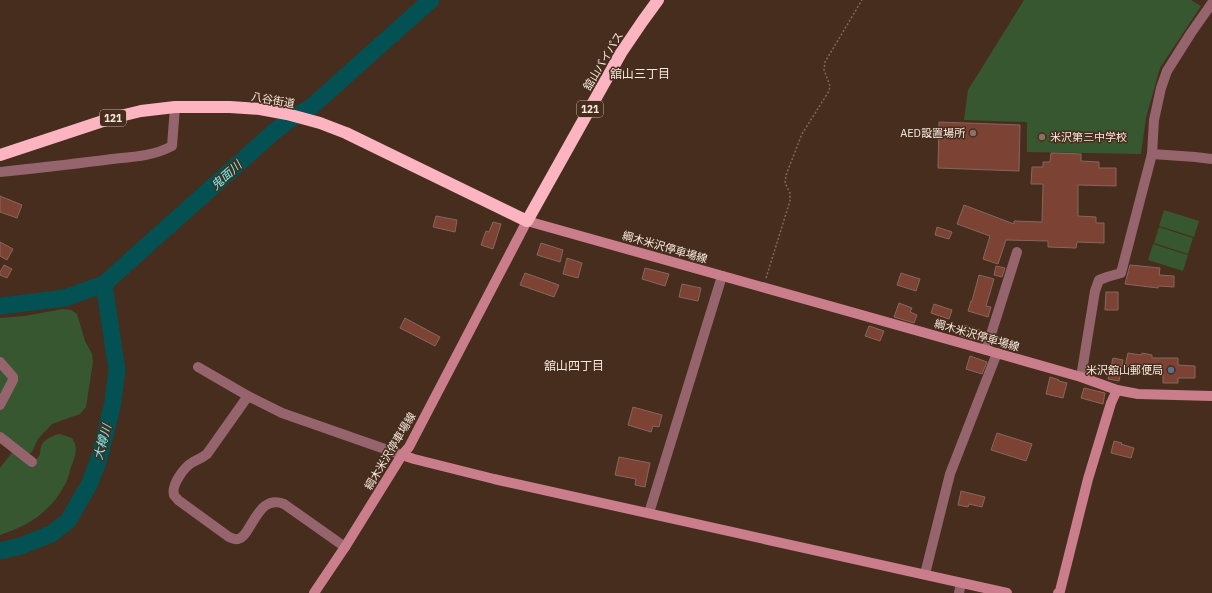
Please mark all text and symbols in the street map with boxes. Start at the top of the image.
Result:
street label: 舘山バイパス [580,29,626,93]
district label: 舘山三丁目 [610,66,670,81]
street label: 八谷街道 [250,89,296,111]
road number: 121 [577,101,603,117]
road number: 121 [100,110,126,126]
place label: AED設置場所 [900,126,966,140]
marker: AED設置場所 [968,128,978,138]
place label: 米沢第三中学校 [1050,130,1127,144]
marker: 米沢第三中学校 [1037,132,1047,142]
water label: 鬼面川 [208,156,246,193]
street label: 綱木米沢停車場線 [621,228,709,266]
street label: 綱木米沢停車場線 [933,316,1021,354]
district label: 舘山四丁目 [544,358,604,373]
place label: 米沢舘山郵便局 [1086,363,1163,377]
marker: 米沢舘山郵便局 [1166,365,1176,375]
street label: 綱木米沢停車場線 [361,410,419,492]
water label: 大樽川 [90,421,114,461]

